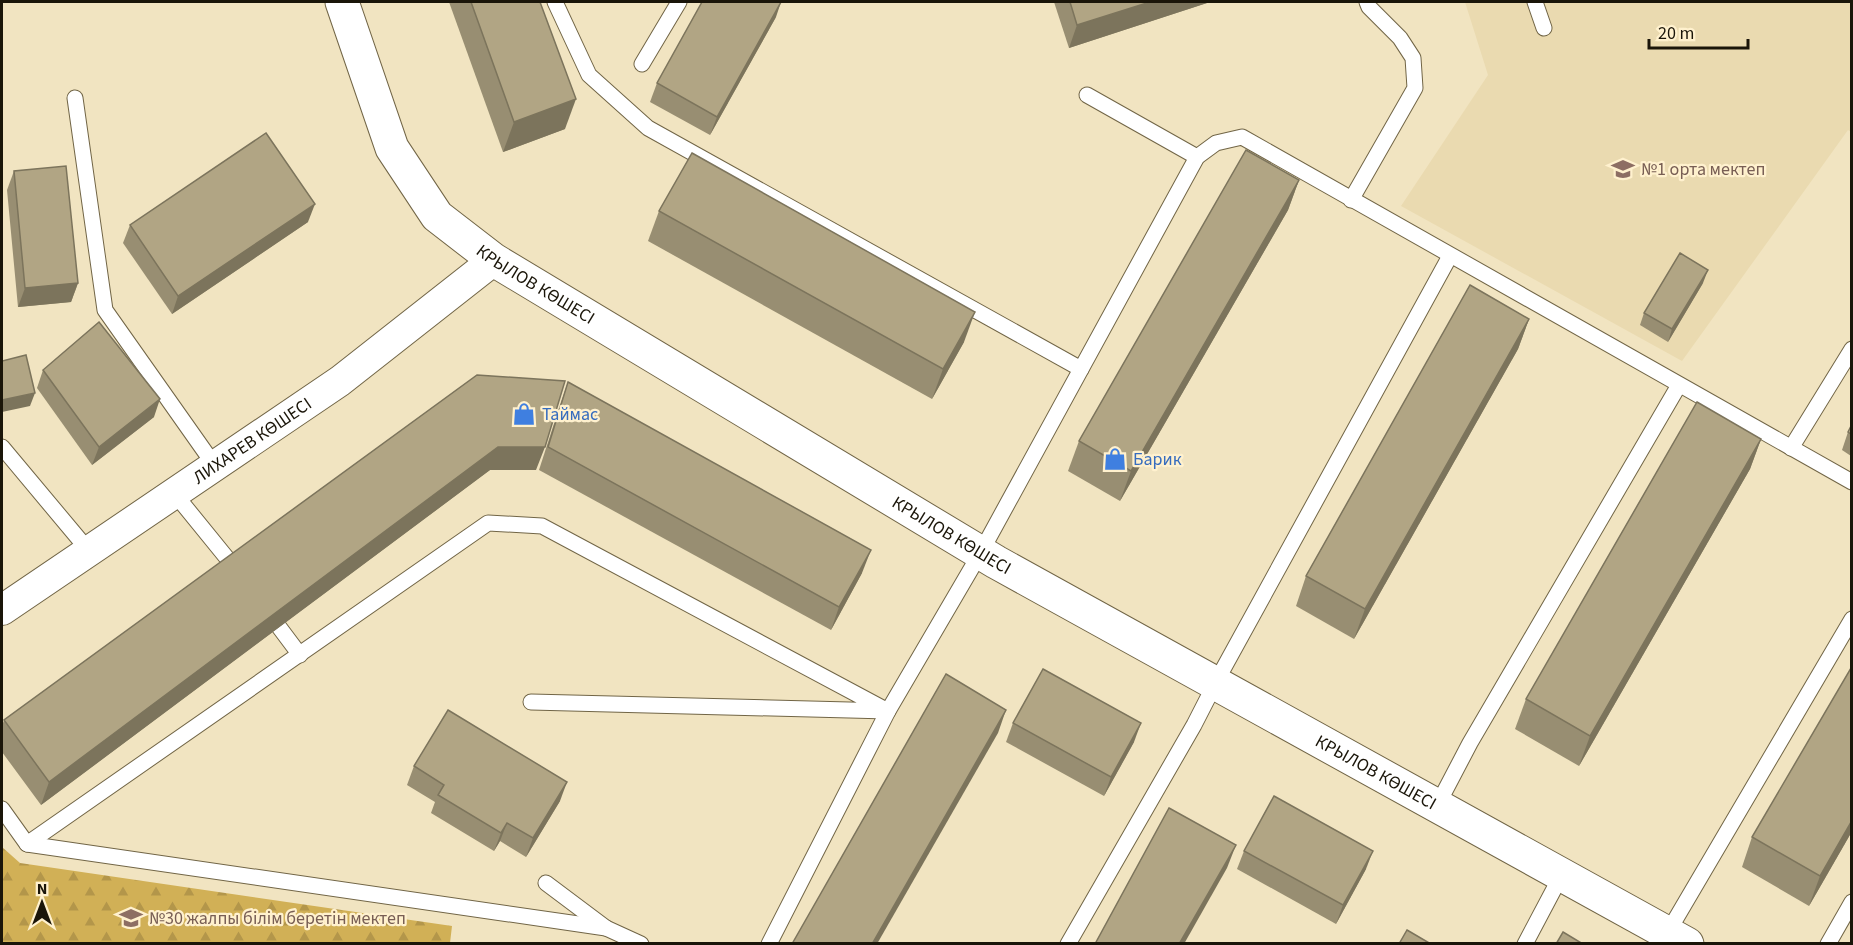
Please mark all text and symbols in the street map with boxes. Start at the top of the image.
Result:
scale bar [1649,12,1748,50]
text: 20 m [1658,21,1694,46]
school or university icon: №1 орта мектеп [1610,156,1636,182]
place label: №1 орта мектеп [1641,157,1765,182]
street label: КРЫЛОВ КӨШЕСІ [471,239,599,331]
street label: ЛИХАРЕВ КӨШЕСІ [188,392,317,490]
shop icon: Таймас [511,401,537,427]
place label: Таймас [542,402,598,427]
shop icon: Барик [1102,446,1128,472]
place label: Барик [1133,447,1182,472]
street label: КРЫЛОВ КӨШЕСІ [887,490,1016,581]
street label: КРЫЛОВ КӨШЕСІ [1311,729,1441,816]
north arrow [12,873,72,933]
text: N [37,878,47,900]
school or university icon: №30 жалпы білім беретін мектеп [118,905,144,931]
place label: №30 жалпы білім беретін мектеп [149,906,406,931]

